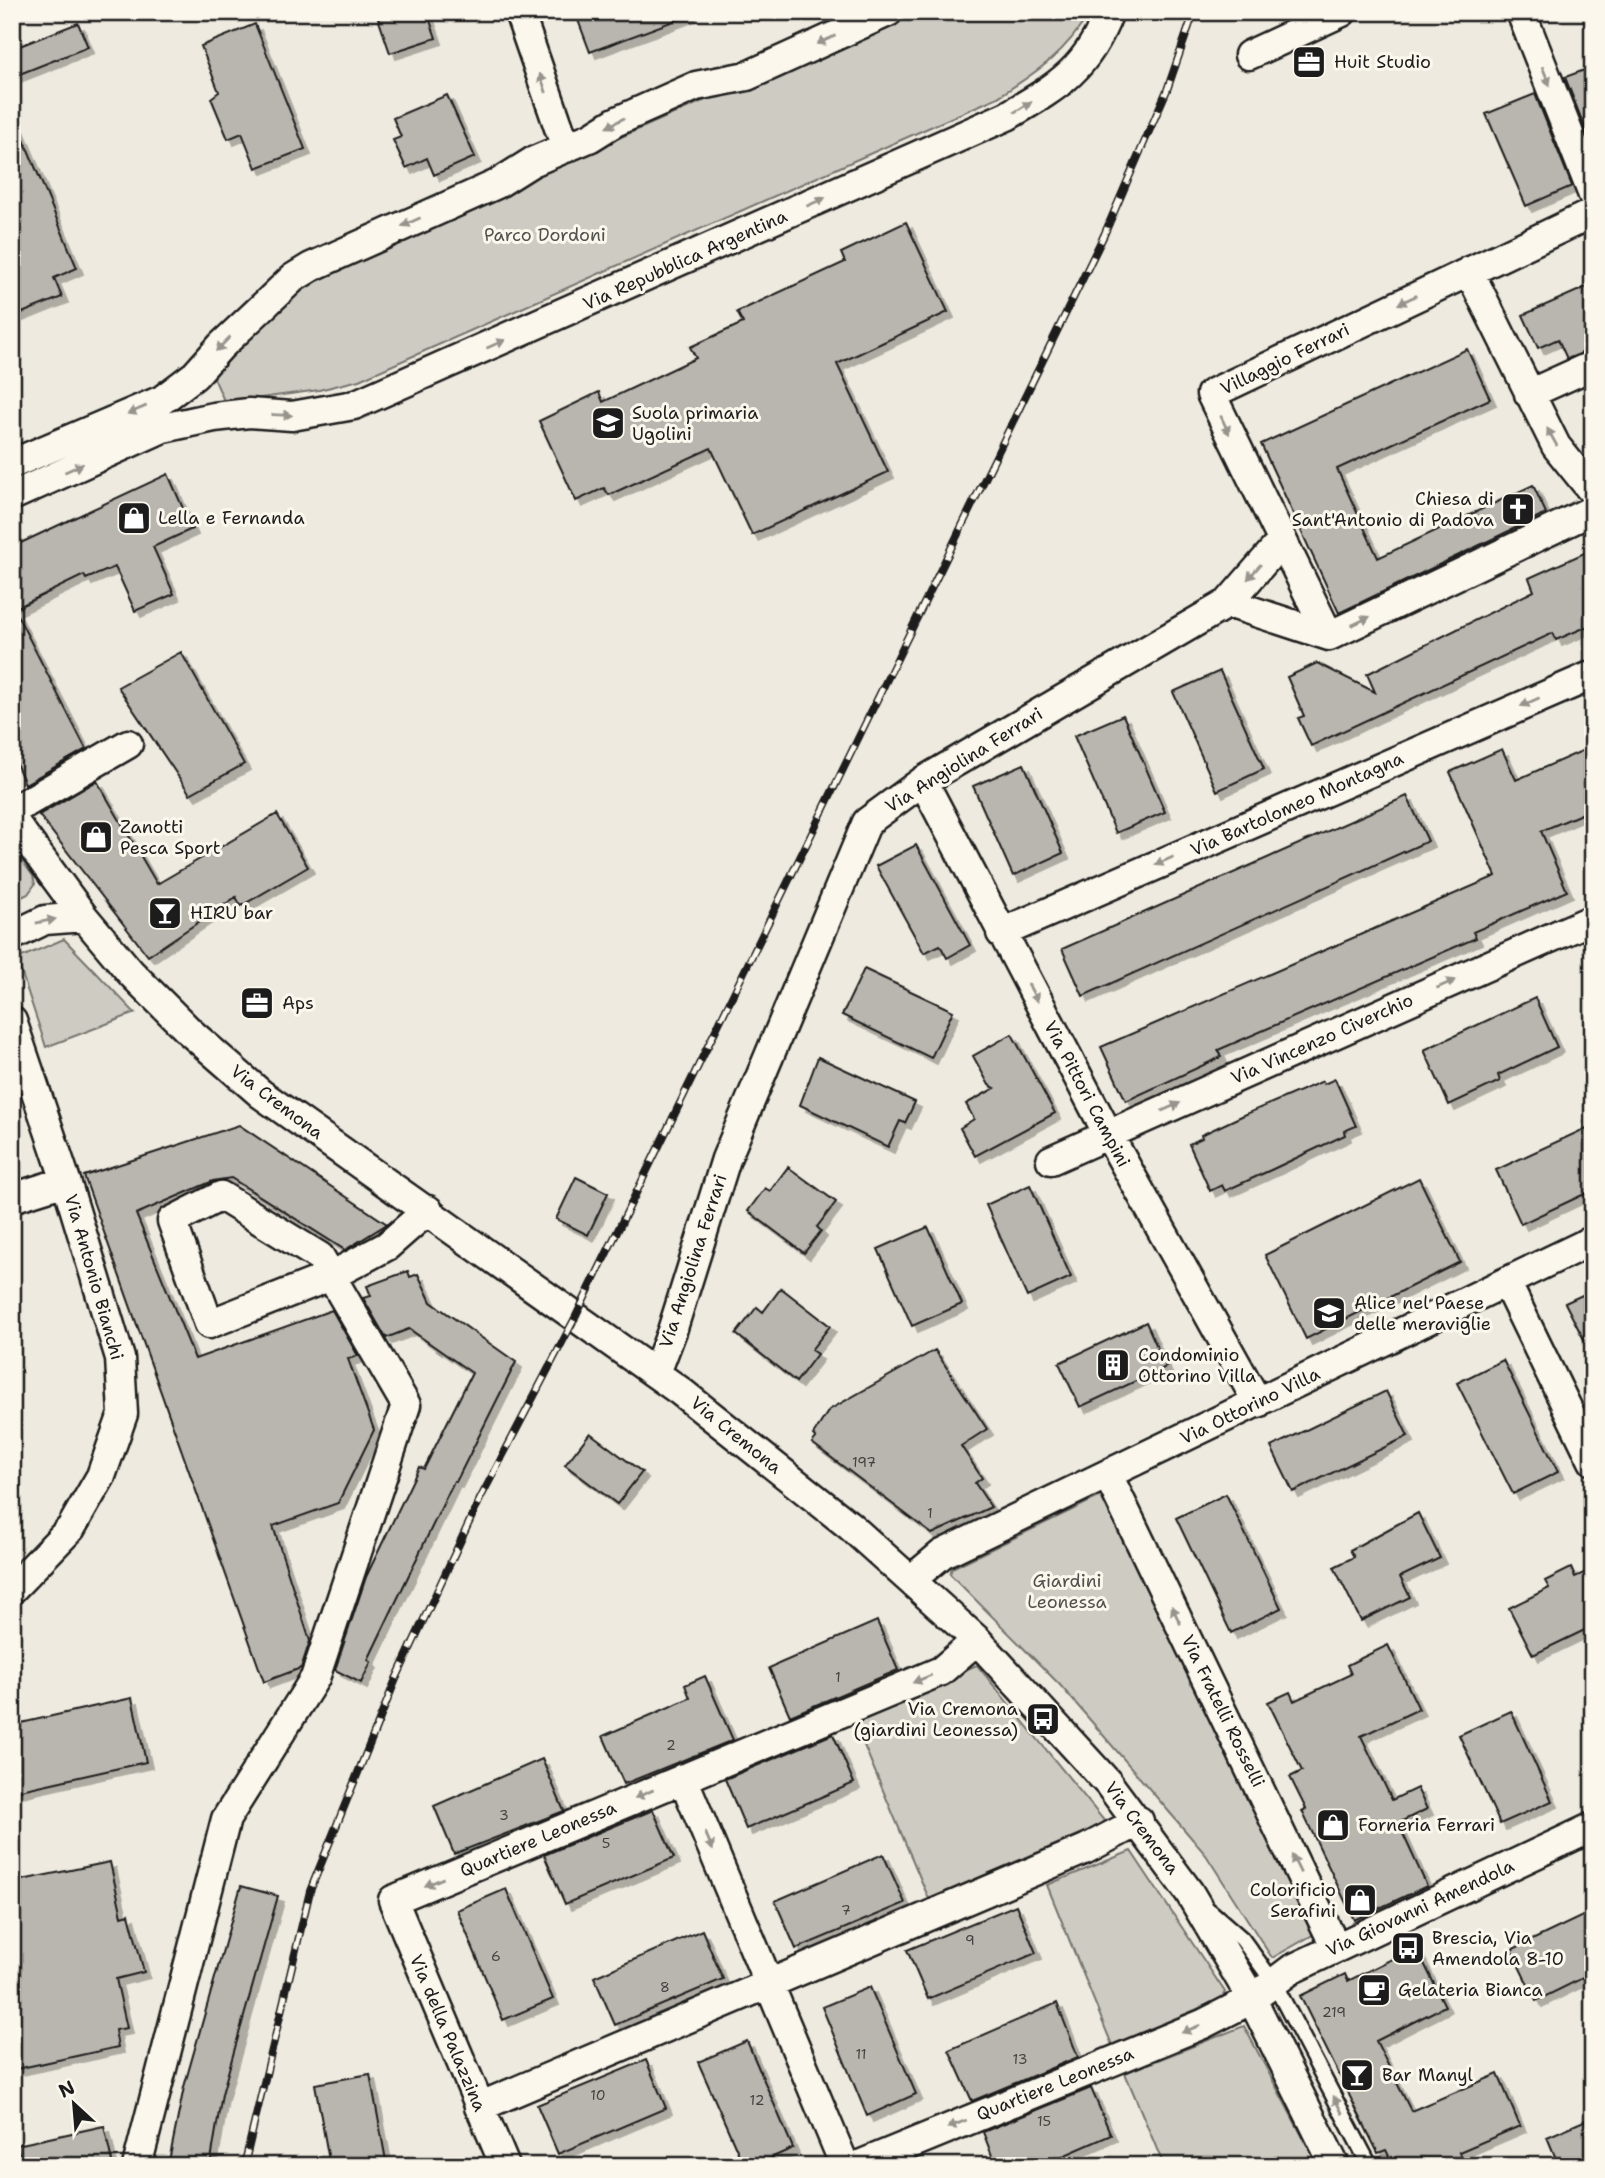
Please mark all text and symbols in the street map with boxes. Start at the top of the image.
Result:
one-way arrow [816,34,836,46]
office icon: Huit Studio [1290,43,1328,81]
place label: Huit Studio [1334,50,1431,74]
one-way arrow [1540,65,1551,86]
one-way arrow [538,73,549,94]
one-way arrow [1013,101,1032,113]
one-way arrow [605,117,625,128]
one-way arrow [806,196,826,208]
street label: Via Repubblica Argentina [579,204,791,316]
one-way arrow [401,216,421,228]
park label: Parco Dordoni [484,223,606,247]
one-way arrow [1397,294,1417,306]
street label: Villaggio Ferrari [1216,317,1354,401]
one-way arrow [214,336,231,353]
one-way arrow [486,338,506,350]
place label: Suola primaria Ugolini [632,401,758,446]
one-way arrow [127,404,147,416]
school or university icon: Suola primaria Ugolini [589,404,627,442]
one-way arrow [271,409,293,420]
one-way arrow [1220,415,1231,435]
one-way arrow [1546,427,1558,447]
one-way arrow [64,462,85,473]
place label: Chiesa di Sant'Antonio di Padova [1292,487,1494,532]
church icon: Chiesa di Sant'Antonio di Padova [1499,490,1537,528]
shop icon: Lella e Fernanda [115,499,153,537]
place label: Lella e Fernanda [158,506,305,530]
one-way arrow [1247,564,1262,581]
one-way arrow [1351,615,1371,627]
one-way arrow [1520,696,1540,708]
street label: Via Angiolina Ferrari [881,702,1047,818]
street label: Via Bartolomeo Montagna [1187,746,1407,862]
place label: Zanotti Pesca Sport [120,815,221,860]
shop icon: Zanotti Pesca Sport [77,818,115,856]
one-way arrow [1154,856,1175,867]
bar icon: HIRU bar [146,894,184,932]
place label: HIRU bar [190,901,273,925]
one-way arrow [35,915,57,926]
one-way arrow [1436,978,1456,990]
one-way arrow [1027,983,1039,1003]
office icon: Aps [238,984,276,1022]
street label: Via Vincenzo Civerchio [1227,988,1417,1090]
place label: Aps [282,991,314,1015]
street label: Via Pittori Campini [1038,1017,1136,1171]
street label: Via Cremona [226,1059,328,1145]
one-way arrow [1161,1101,1181,1113]
street label: Via Angiolina Ferrari [654,1171,732,1351]
street label: Via Antonio Bianchi [59,1191,129,1363]
place label: Alice nel Paese delle meraviglie [1354,1291,1491,1336]
school or university icon: Alice nel Paese delle meraviglie [1310,1294,1348,1332]
place label: Condominio Ottorino Villa [1138,1343,1256,1388]
building icon: Condominio Ottorino Villa [1094,1346,1132,1384]
street label: Via Ottorino Villa [1176,1362,1324,1450]
street label: Via Cremona [685,1391,787,1479]
house number: 197 [852,1453,876,1471]
house number: 1 [927,1504,933,1522]
park label: Giardini Leonessa [1027,1569,1107,1614]
one-way arrow [1171,1604,1182,1625]
street label: Via Fratelli Rosselli [1176,1631,1270,1791]
house number: 1 [835,1668,841,1686]
one-way arrow [911,1674,932,1685]
place label: Via Cremona (giardini Leonessa) [853,1697,1018,1742]
bus stop icon: Via Cremona (giardini Leonessa) [1024,1700,1062,1738]
house number: 2 [666,1736,676,1754]
street label: Via Cremona [1099,1777,1185,1879]
one-way arrow [633,1789,654,1800]
street label: Quartiere Leonessa [456,1795,620,1883]
house number: 3 [499,1806,509,1824]
shop icon: Forneria Ferrari [1314,1806,1352,1844]
place label: Forneria Ferrari [1358,1813,1495,1837]
one-way arrow [704,1830,715,1851]
house number: 5 [602,1834,610,1852]
one-way arrow [1290,1854,1302,1874]
street label: Via Giovanni Amendola [1322,1854,1518,1962]
one-way arrow [423,1877,444,1888]
place label: Colorificio Serafini [1250,1878,1336,1923]
shop icon: Colorificio Serafini [1341,1881,1379,1919]
house number: 7 [841,1901,851,1919]
place label: Brescia, Via Amendola 8-10 [1432,1926,1564,1971]
bus stop icon: Brescia, Via Amendola 8-10 [1389,1929,1427,1967]
house number: 9 [965,1931,975,1949]
house number: 6 [491,1947,501,1965]
street label: Via della Palazzina [404,1951,492,2115]
cafe icon: Gelateria Bianca [1355,1971,1393,2009]
house number: 8 [660,1978,670,1996]
place label: Gelateria Bianca [1398,1978,1543,2002]
house number: 219 [1322,2003,1346,2021]
one-way arrow [1180,2023,1201,2034]
street label: Quartiere Leonessa [973,2041,1137,2127]
house number: 11 [855,2045,867,2063]
house number: 13 [1013,2050,1027,2068]
bar icon: Bar Manyl [1338,2056,1376,2094]
place label: Bar Manyl [1382,2063,1474,2087]
north arrow [38,2070,108,2140]
text: N [55,2075,79,2104]
house number: 10 [590,2086,606,2104]
house number: 12 [750,2091,764,2109]
one-way arrow [1333,2095,1344,2115]
house number: 15 [1037,2112,1051,2130]
one-way arrow [947,2119,968,2130]

